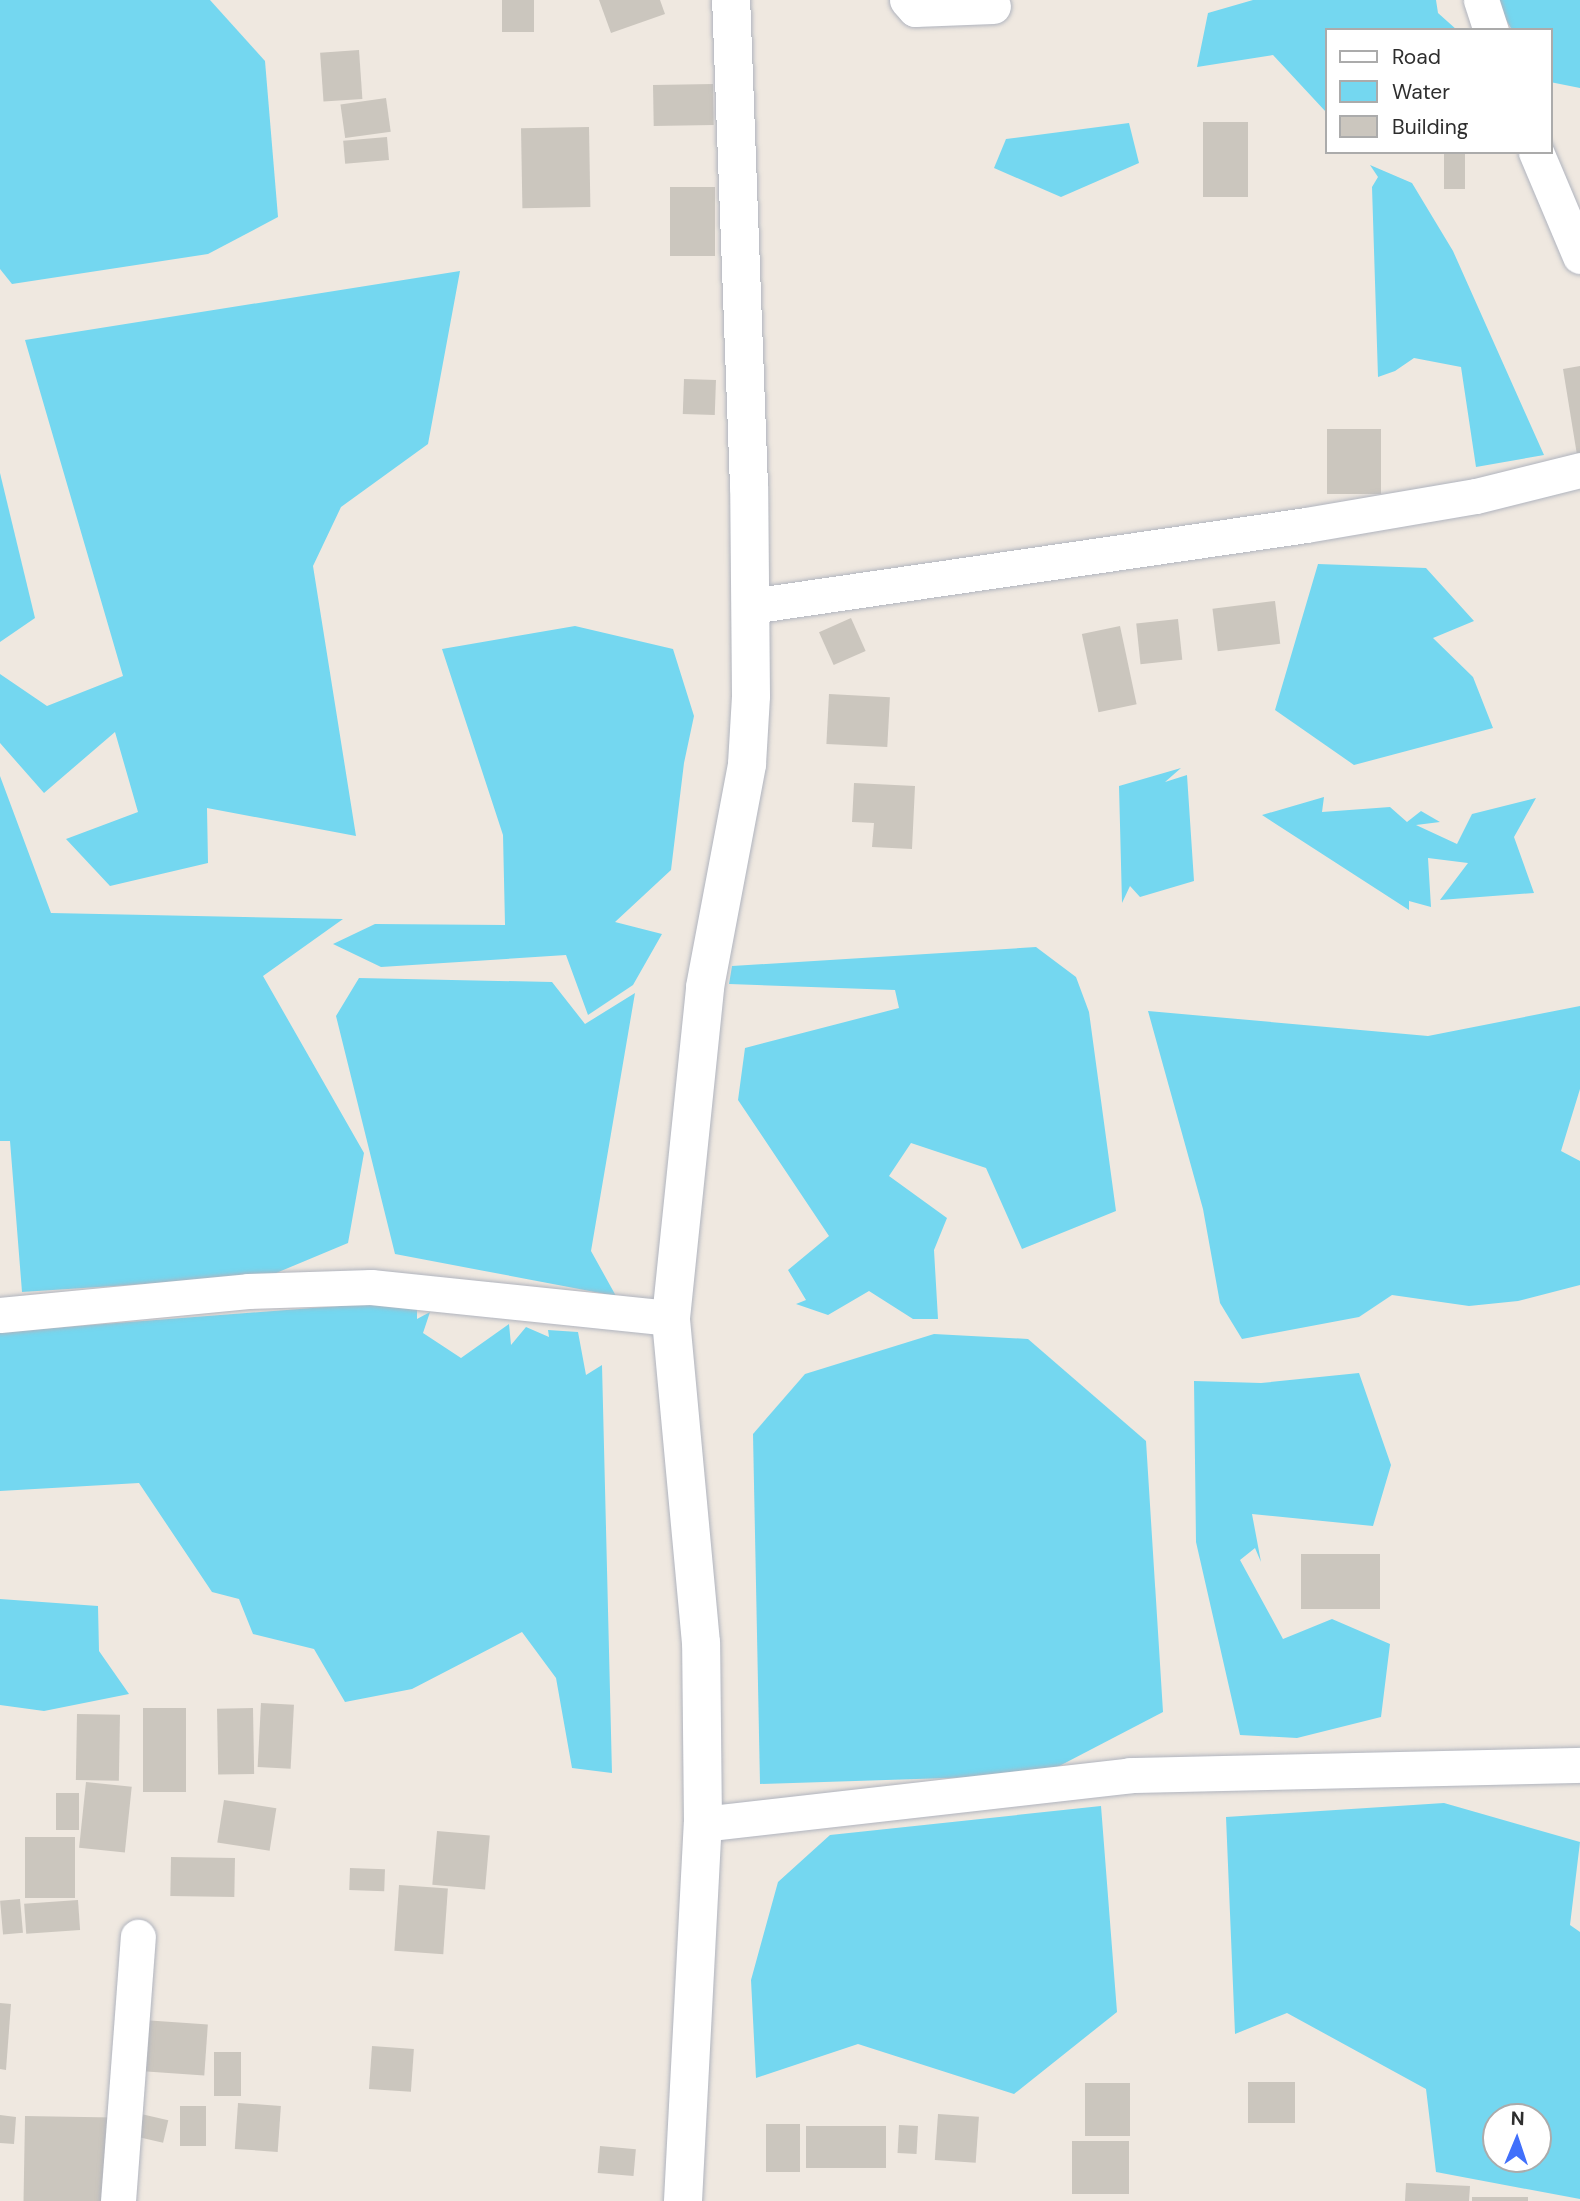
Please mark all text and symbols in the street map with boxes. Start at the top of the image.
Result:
legend [1324,28,1552,154]
text: Road [1392,43,1441,71]
text: Water [1392,78,1450,106]
text: Building [1392,113,1468,141]
north arrow [1482,2103,1552,2173]
text: N [1510,2106,1525,2131]

